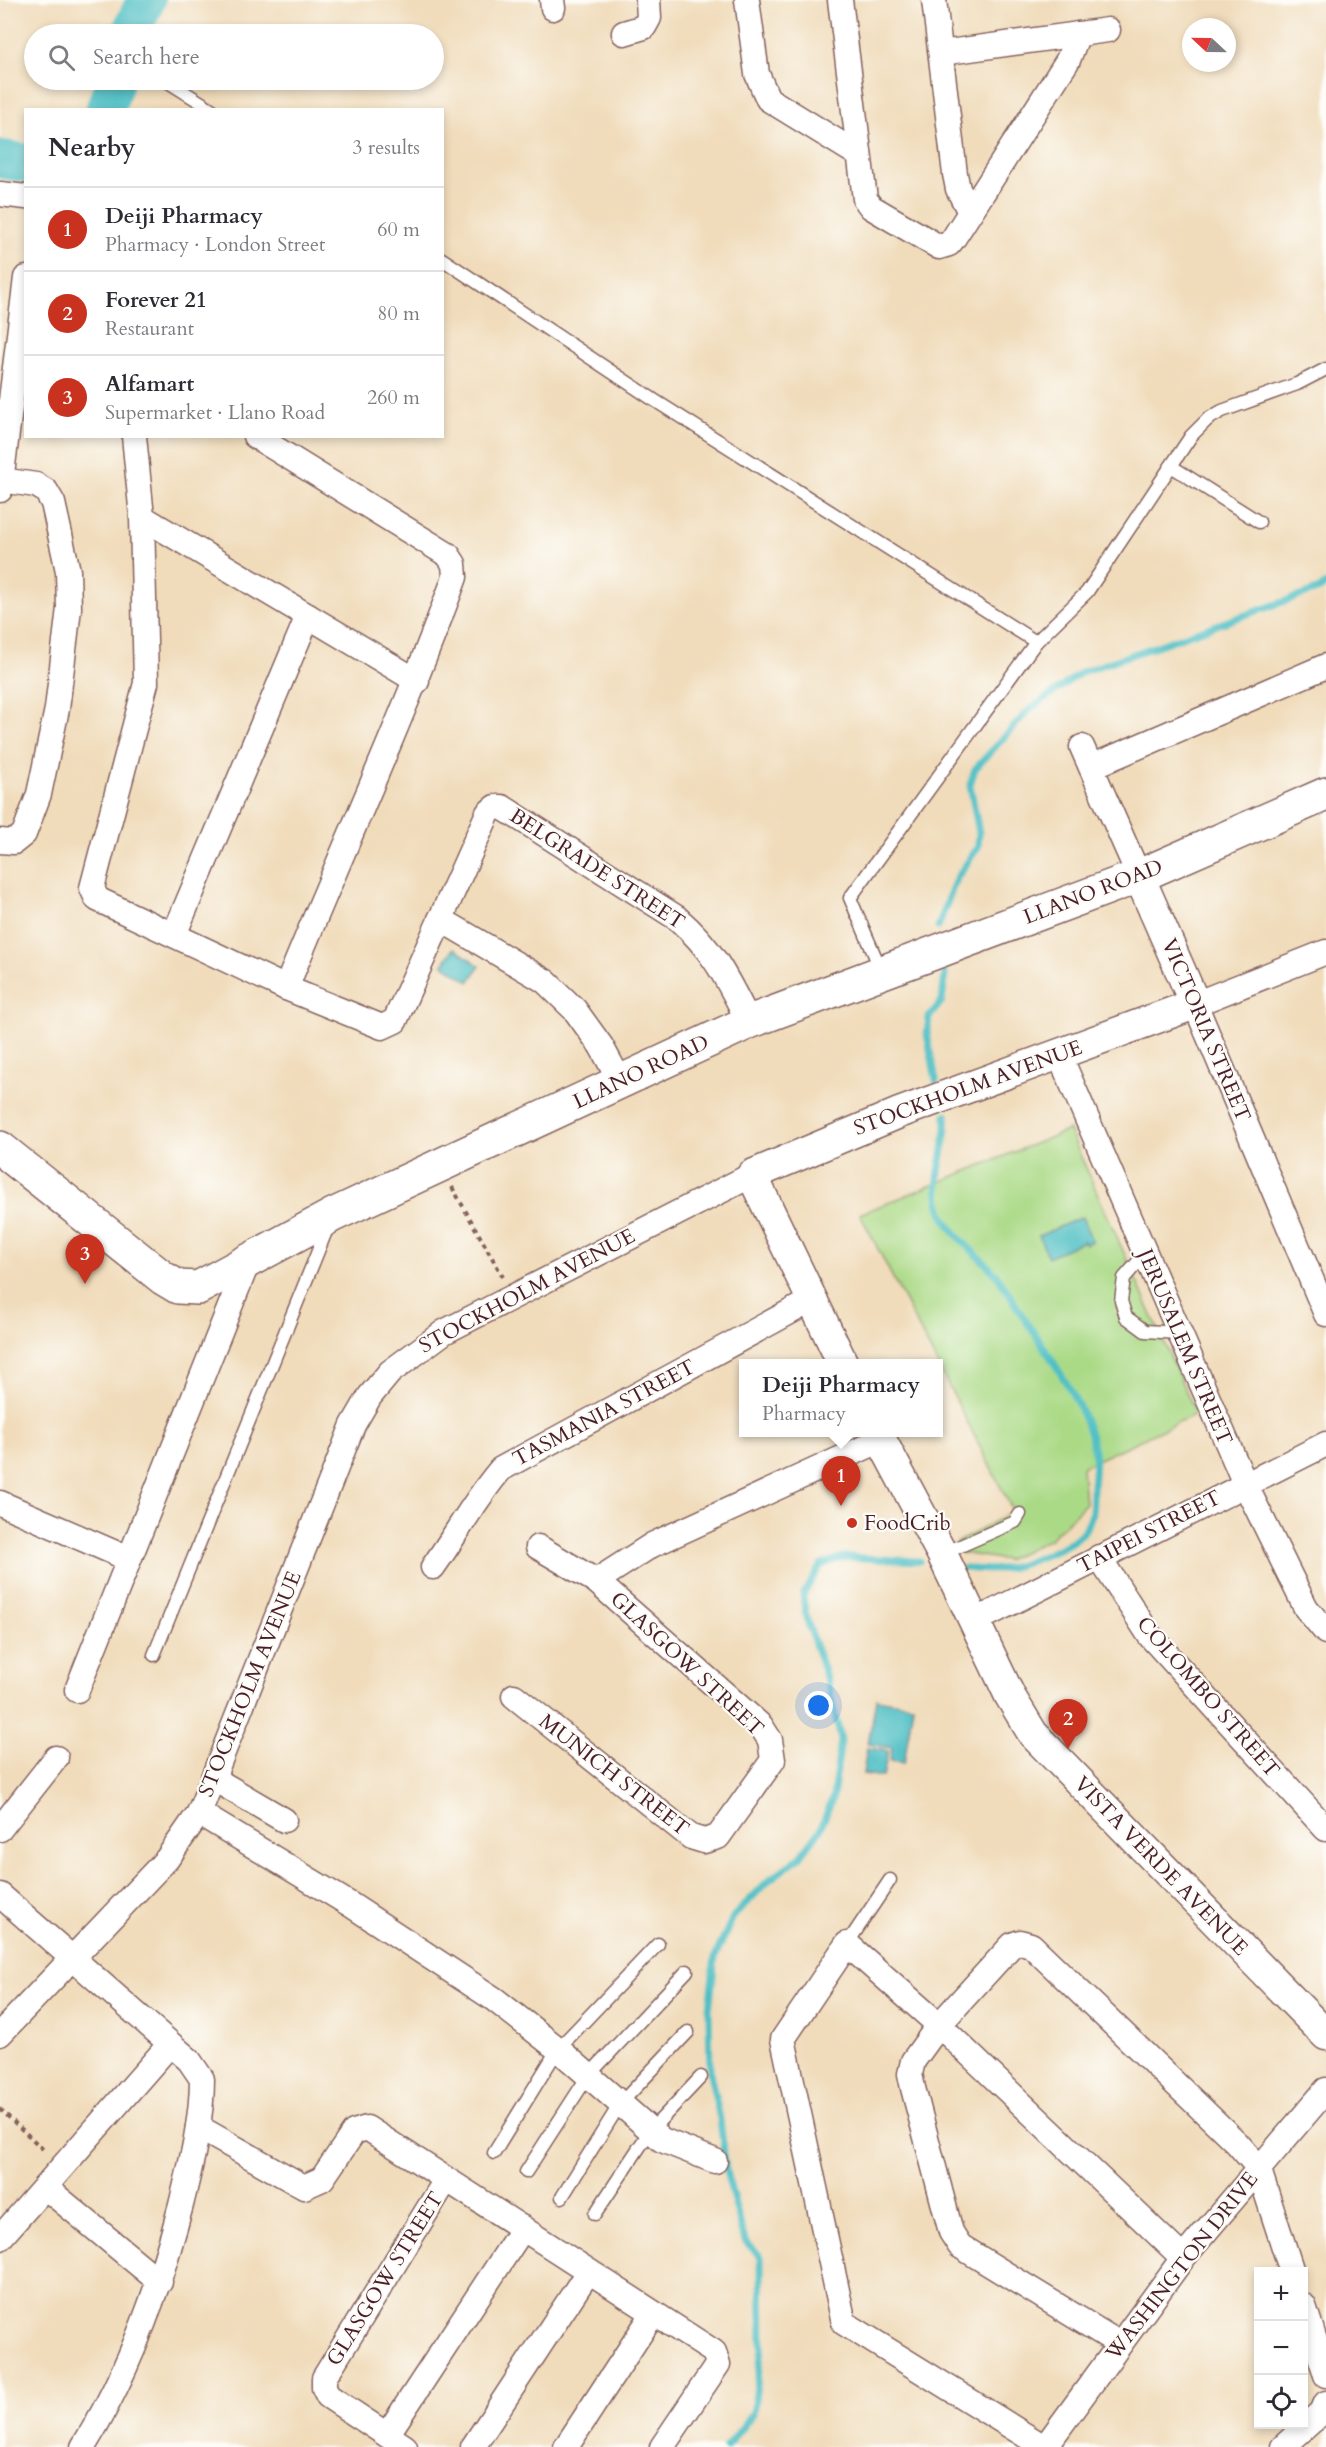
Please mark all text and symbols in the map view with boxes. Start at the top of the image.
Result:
north arrow [1182,18,1236,72]
search box [24,24,444,90]
icon: search [45,41,78,74]
text: Search here [93,42,200,72]
text: Nearby [48,130,136,165]
text: 3 results [352,134,420,161]
text: Deiji Pharmacy [105,201,263,231]
text: 1 [62,216,73,243]
text: 60 m [377,216,420,243]
text: Pharmacy · London Street [105,231,325,258]
text: Forever 21 [105,285,207,315]
text: 2 [62,300,73,327]
text: 80 m [377,300,420,327]
text: Restaurant [105,315,194,342]
text: Alfamart [105,369,194,399]
text: 3 [62,384,73,411]
text: 260 m [367,384,420,411]
text: Supermarket · Llano Road [105,399,325,426]
street label: BELGRADE STREET [504,801,690,937]
street label: LLANO ROAD [1019,852,1167,932]
street label: VICTORIA STREET [1154,934,1258,1126]
street label: LLANO ROAD [568,1028,714,1116]
street label: STOCKHOLM AVENUE [850,1033,1086,1143]
street label: STOCKHOLM AVENUE [414,1222,640,1360]
pin: 3 [66,1234,104,1284]
street label: JERUSALEM STREET [1129,1242,1239,1449]
street label: TASMANIA STREET [508,1353,700,1473]
popup [739,1359,943,1437]
text: Deiji Pharmacy [762,1370,920,1400]
text: Pharmacy [762,1400,846,1427]
pin: 1 [822,1456,860,1506]
street label: TAIPEI STREET [1072,1483,1226,1581]
place label: FoodCrib [864,1509,951,1538]
marker: FoodCrib [845,1516,859,1530]
street label: STOCKHOLM AVENUE [191,1567,309,1801]
street label: GLASGOW STREET [604,1585,770,1743]
street label: COLOMBO STREET [1130,1610,1286,1784]
your location [804,1691,833,1720]
pin: 2 [1048,1700,1088,1749]
street label: MUNICH STREET [533,1707,695,1843]
street label: VISTA VERDE AVENUE [1068,1770,1254,1962]
street label: WASHINGTON DRIVE [1098,2166,1265,2367]
street label: GLASGOW STREET [320,2186,450,2372]
map controls [1254,2267,1308,2429]
button: + [1254,2267,1308,2321]
button: − [1254,2321,1308,2375]
button: locate [1254,2375,1308,2429]

